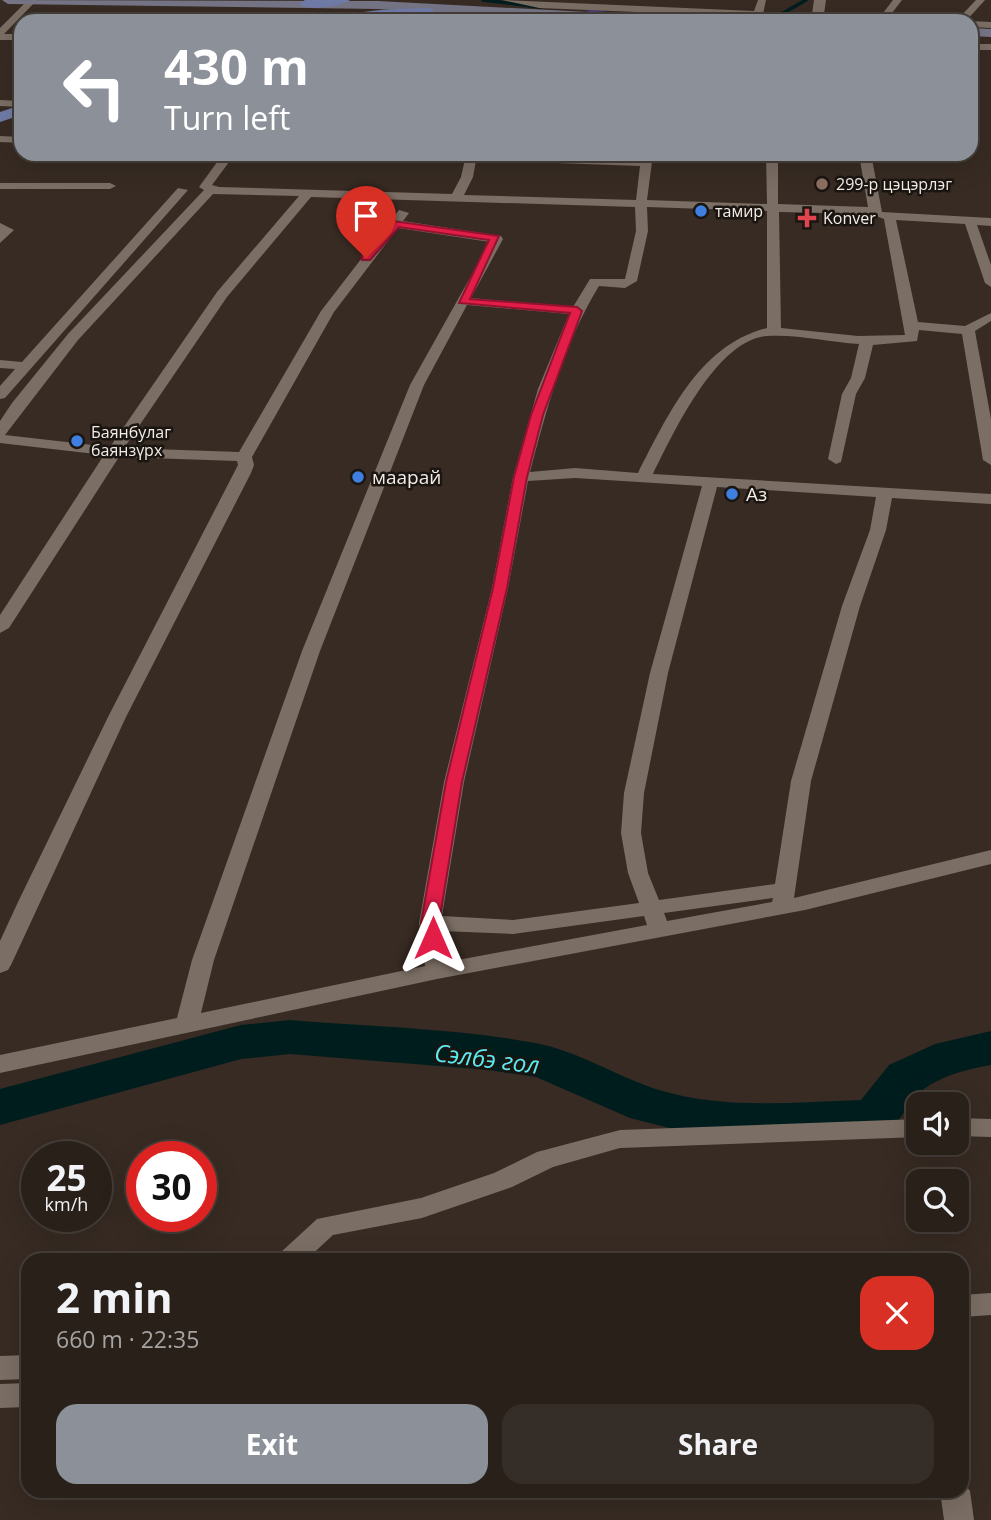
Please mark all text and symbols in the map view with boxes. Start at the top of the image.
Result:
text: 430 m [164,33,309,99]
icon: left [49,42,140,133]
text: Turn left [164,96,290,139]
place label: 299-р цэцэрлэг [836,173,952,195]
marker: 299-р цэцэрлэг [814,176,830,192]
pin [336,186,396,258]
icon: arrive [347,197,385,235]
place label: тамир [715,200,763,222]
marker: тамир [693,203,709,219]
place label: Konver [823,207,876,229]
marker: Konver [797,208,817,228]
place label: Баянбулаг баянзүрх [91,421,171,461]
marker: Баянбулаг баянзүрх [69,433,85,449]
place label: маарай [372,464,441,490]
marker: маарай [350,469,366,485]
place label: Аз [746,481,767,507]
marker: Аз [724,486,740,502]
position arrow [396,901,470,975]
water label: Сэлбэ гол [433,1035,542,1081]
map controls [906,1092,969,1232]
button: sound [906,1092,969,1155]
speed limit sign: 30 [126,1141,217,1232]
text: 25 [46,1154,87,1201]
button: search [906,1169,969,1232]
text: km/h [45,1192,88,1216]
text: 2 min [56,1268,173,1325]
button: close [860,1276,934,1350]
text: 660 m · 22:35 [56,1323,199,1355]
button: Exit [56,1404,488,1484]
button: Share [502,1404,934,1484]

